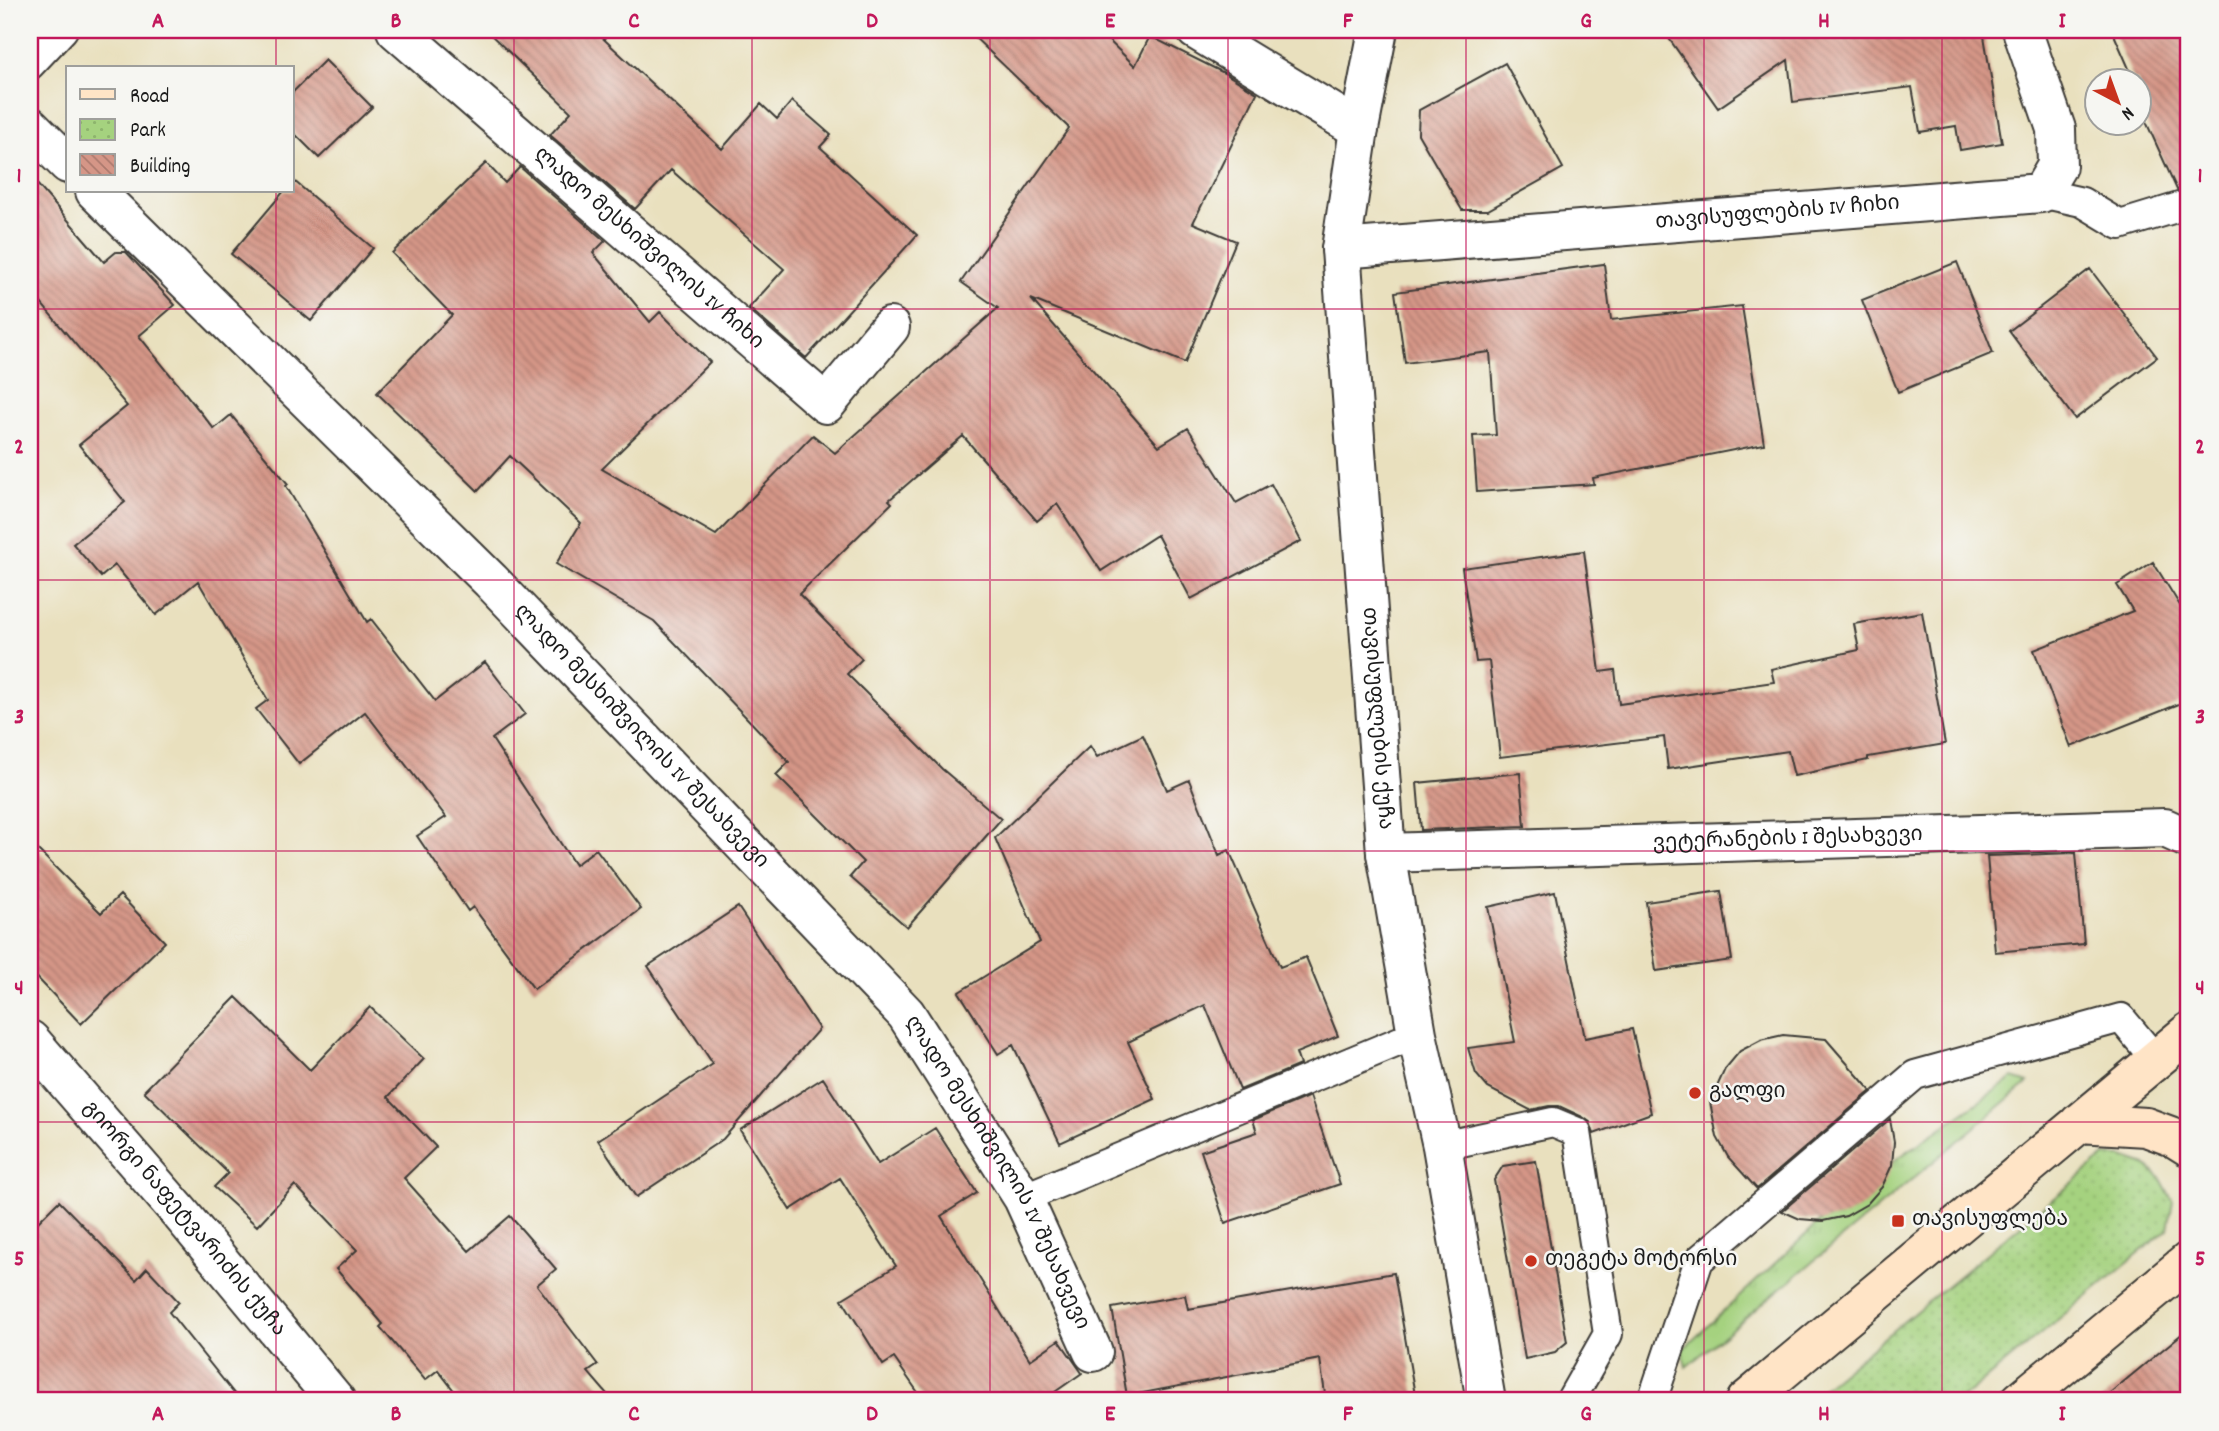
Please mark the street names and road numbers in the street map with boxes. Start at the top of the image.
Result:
street label: ლადო მესხიშვილის IV ჩიხი [526,141,770,358]
street label: თავისუფლების IV ჩიხი [1654,189,1901,239]
street label: ლადო მესხიშვილის IV შესახვევი [506,598,775,876]
street label: თავისუფლების ქუჩა [1353,606,1399,831]
street label: ვეტერანების I შესახვევი [1652,821,1923,859]
street label: ლადო მესხიშვილის IV შესახვევი [896,1010,1096,1335]
street label: გიორგი ნაფეტვარიძის ქუჩა [75,1095,292,1344]

